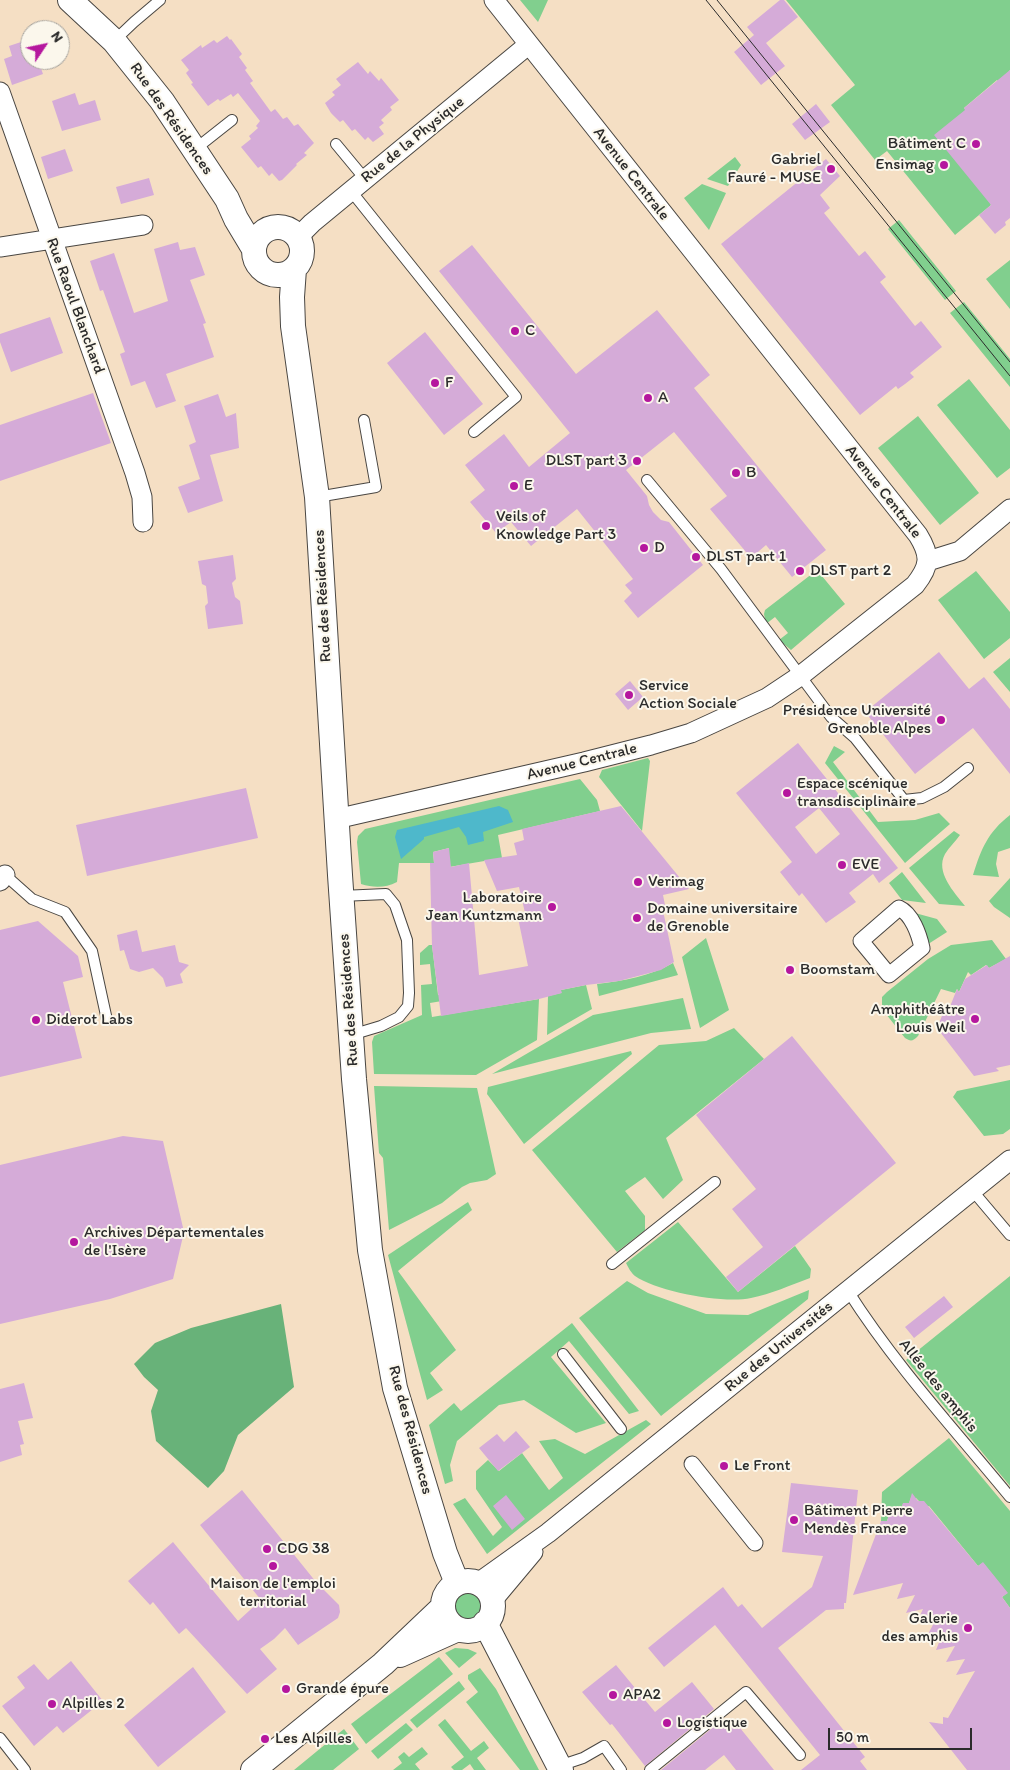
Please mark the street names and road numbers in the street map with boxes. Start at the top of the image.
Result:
street label: Rue des Résidences [125,59,217,179]
street label: Rue de la Physique [357,92,469,188]
street label: Avenue Centrale [589,124,673,224]
street label: Rue Raoul Blanchard [41,235,109,377]
street label: Avenue Centrale [841,442,925,542]
street label: Rue des Résidences [310,529,336,663]
street label: Avenue Centrale [525,739,639,785]
street label: Rue des Résidences [335,933,363,1067]
street label: Rue des Universités [721,1297,837,1397]
street label: Allée des amphis [894,1335,982,1437]
street label: Rue des Résidences [384,1363,436,1497]

